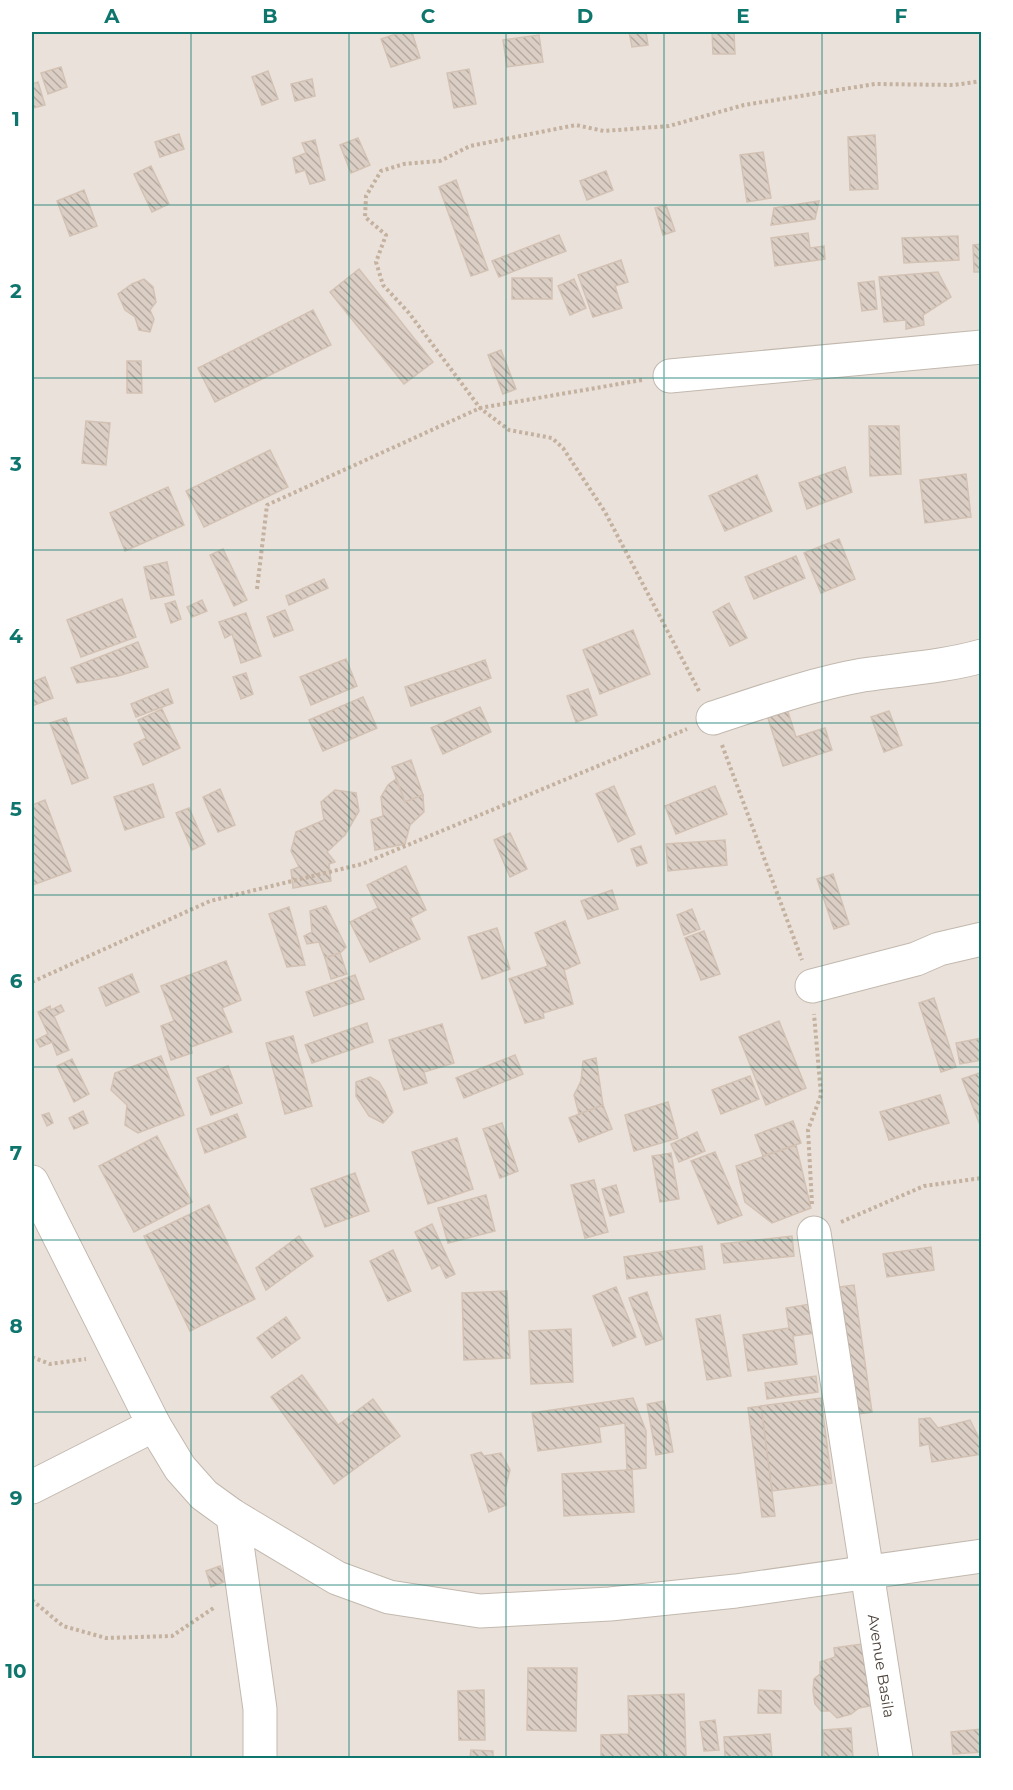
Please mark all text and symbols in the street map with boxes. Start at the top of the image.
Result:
text: A [103,4,120,28]
text: B [262,4,278,28]
text: C [421,4,436,28]
text: D [577,4,593,28]
text: E [736,4,750,28]
text: F [895,4,908,28]
text: 1 [12,107,20,131]
text: 2 [10,279,22,303]
text: 3 [9,452,22,476]
text: 4 [9,624,23,648]
text: 5 [10,797,22,821]
text: 6 [10,969,23,993]
text: 7 [10,1141,22,1165]
text: 8 [9,1314,23,1338]
text: 9 [10,1486,22,1510]
street label: Avenue Basila [864,1613,899,1719]
text: 10 [5,1659,27,1683]

